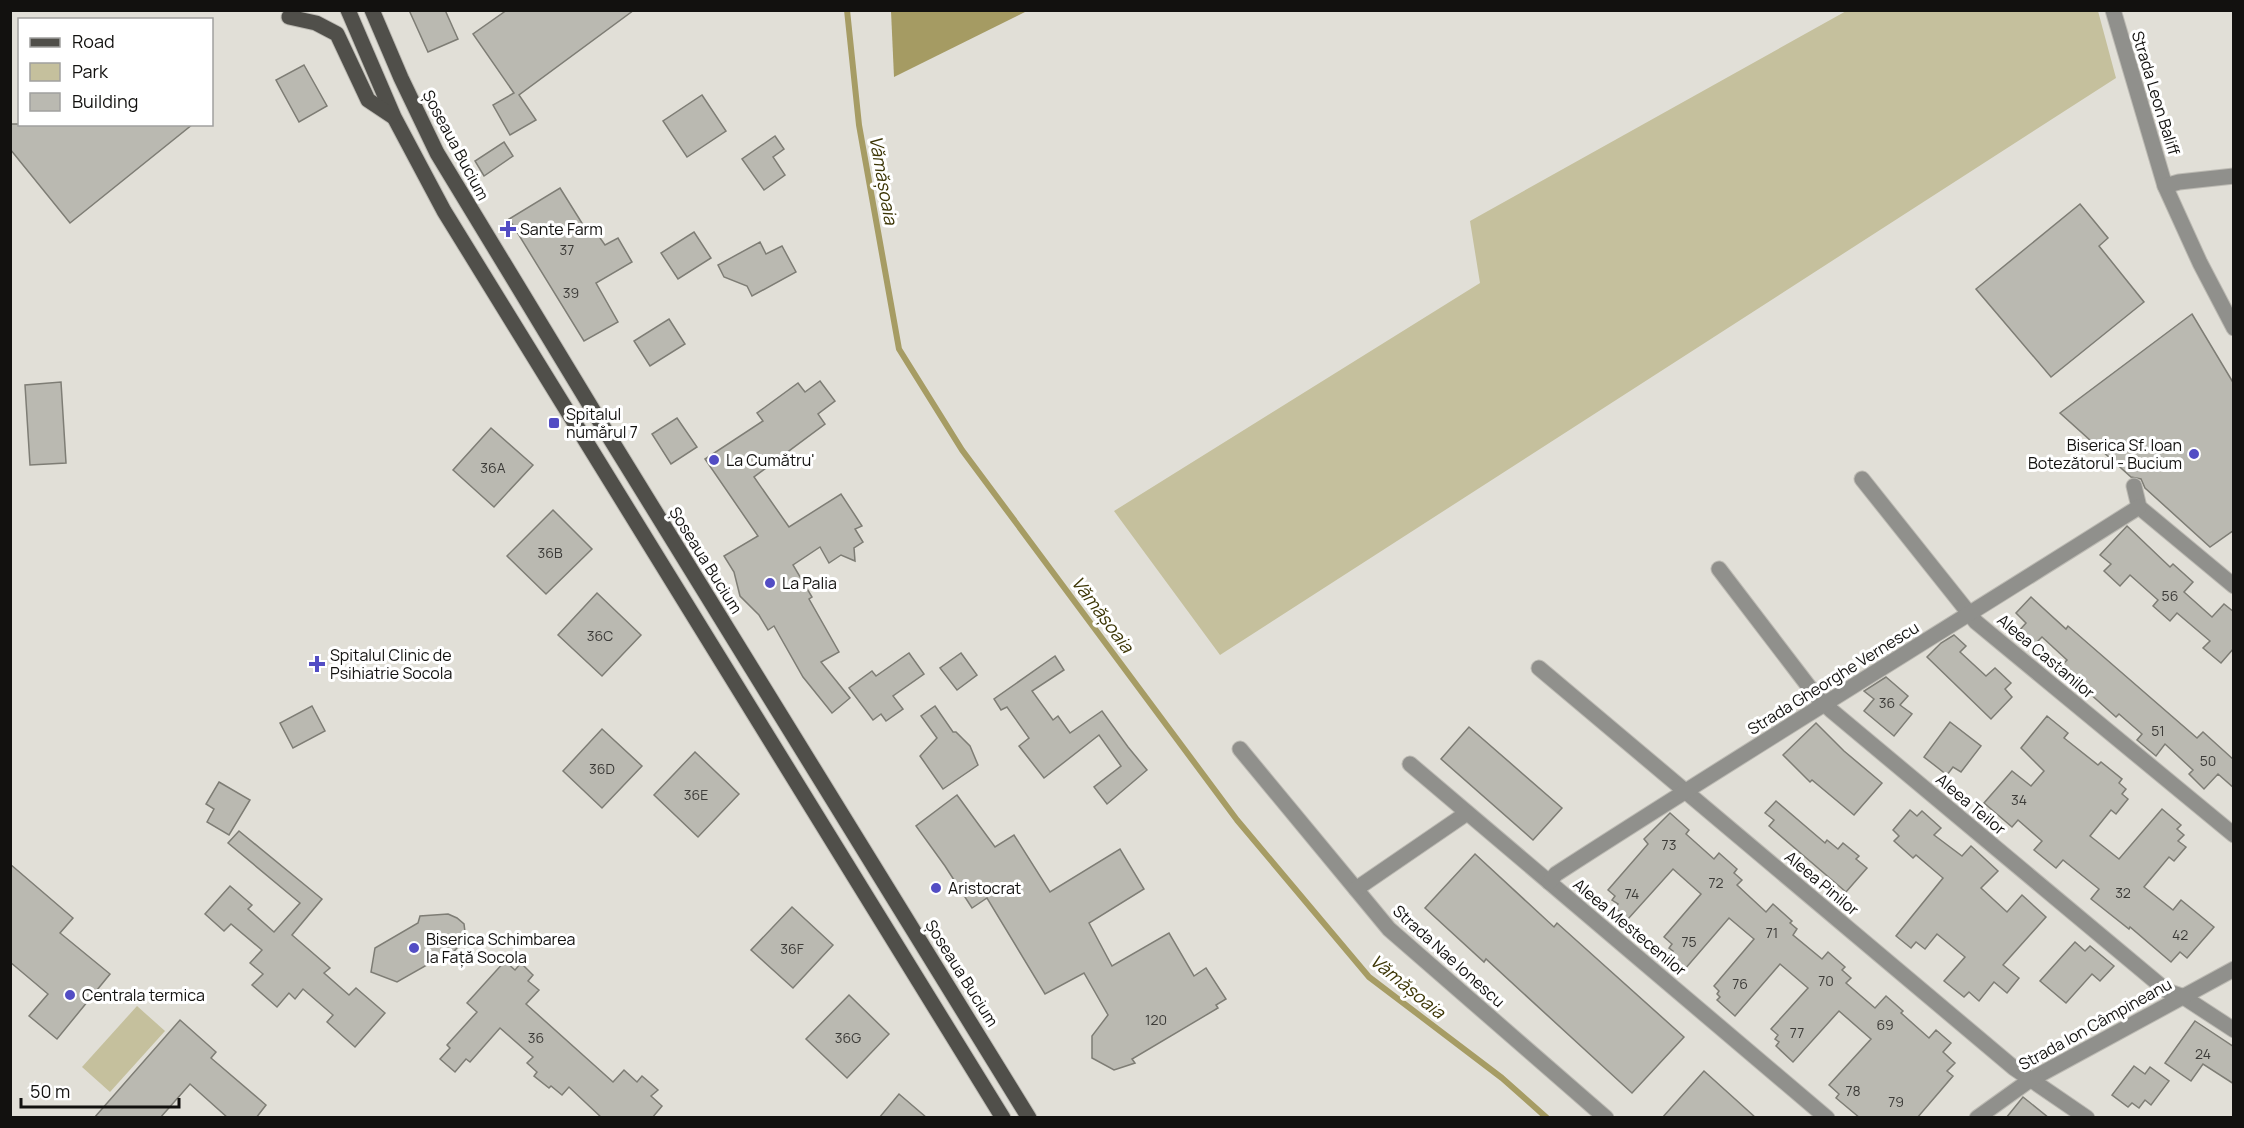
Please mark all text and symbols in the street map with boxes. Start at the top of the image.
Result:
legend [18,18,213,126]
street label: Strada Leon Baliff [2127,28,2185,158]
text: Road [72,29,115,53]
text: Park [72,59,109,83]
street label: Șoseaua Bucium [418,86,494,204]
text: Building [72,89,138,113]
water label: Vămășoaia [864,134,904,227]
place label: Sante Farm [520,218,603,240]
marker: Sante Farm [501,222,515,236]
house number: 37 [560,240,574,259]
house number: 39 [563,283,579,302]
place label: Spitalul numărul 7 [566,403,638,443]
marker: Spitalul numărul 7 [547,416,561,430]
place label: Biserica Sf. Ioan Botezătorul - Bucium [2028,434,2182,474]
marker: Biserica Sf. Ioan Botezătorul - Bucium [2187,447,2201,461]
place label: La Cumătru' [726,449,815,471]
marker: La Cumătru' [707,453,721,467]
house number: 36A [480,458,506,477]
street label: Șoseaua Bucium [664,502,748,618]
house number: 36B [537,543,563,562]
water label: Vămășoaia [1066,571,1140,658]
place label: La Palia [782,572,837,594]
marker: La Palia [763,576,777,590]
house number: 56 [2162,586,2178,605]
street label: Aleea Castanilor [1993,609,2099,703]
street label: Strada Gheorghe Vernescu [1743,616,1923,740]
house number: 36C [587,626,613,645]
place label: Spitalul Clinic de Psihiatrie Socola [330,644,452,684]
marker: Spitalul Clinic de Psihiatrie Socola [308,655,326,673]
house number: 36 [1879,693,1895,712]
house number: 51 [2151,721,2165,740]
house number: 50 [2200,751,2216,770]
house number: 36D [589,759,615,778]
street label: Aleea Teilor [1931,768,2011,840]
house number: 36E [684,785,708,804]
house number: 34 [2011,790,2027,809]
house number: 73 [1662,835,1676,854]
street label: Aleea Pinilor [1780,846,1864,921]
street label: Aleea Mestecenilor [1569,873,1691,981]
house number: 72 [1708,873,1724,892]
place label: Aristocrat [948,877,1021,899]
marker: Aristocrat [929,881,943,895]
house number: 32 [2115,883,2131,902]
house number: 74 [1625,884,1639,903]
street label: Strada Nae Ionescu [1388,900,1510,1012]
street label: Șoseaua Bucium [920,915,1004,1031]
house number: 71 [1766,923,1778,942]
house number: 42 [2172,925,2188,944]
place label: Biserica Schimbarea la Față Socola [426,928,575,968]
house number: 75 [1681,932,1697,951]
house number: 36F [780,939,804,958]
marker: Biserica Schimbarea la Față Socola [407,941,421,955]
water label: Vămășoaia [1366,948,1451,1024]
house number: 70 [1818,971,1834,990]
street label: Strada Ion Câmpineanu [2015,973,2175,1075]
house number: 76 [1732,974,1748,993]
place label: Centrala termica [82,984,205,1006]
marker: Centrala termica [63,988,77,1002]
house number: 120 [1145,1010,1167,1029]
house number: 69 [1876,1015,1894,1034]
house number: 77 [1790,1023,1804,1042]
house number: 36 [528,1028,544,1047]
house number: 36G [835,1028,861,1047]
house number: 24 [2195,1044,2211,1063]
scale bar [21,1071,178,1109]
text: 50 m [30,1079,70,1103]
house number: 78 [1845,1081,1861,1100]
house number: 79 [1888,1092,1904,1111]

